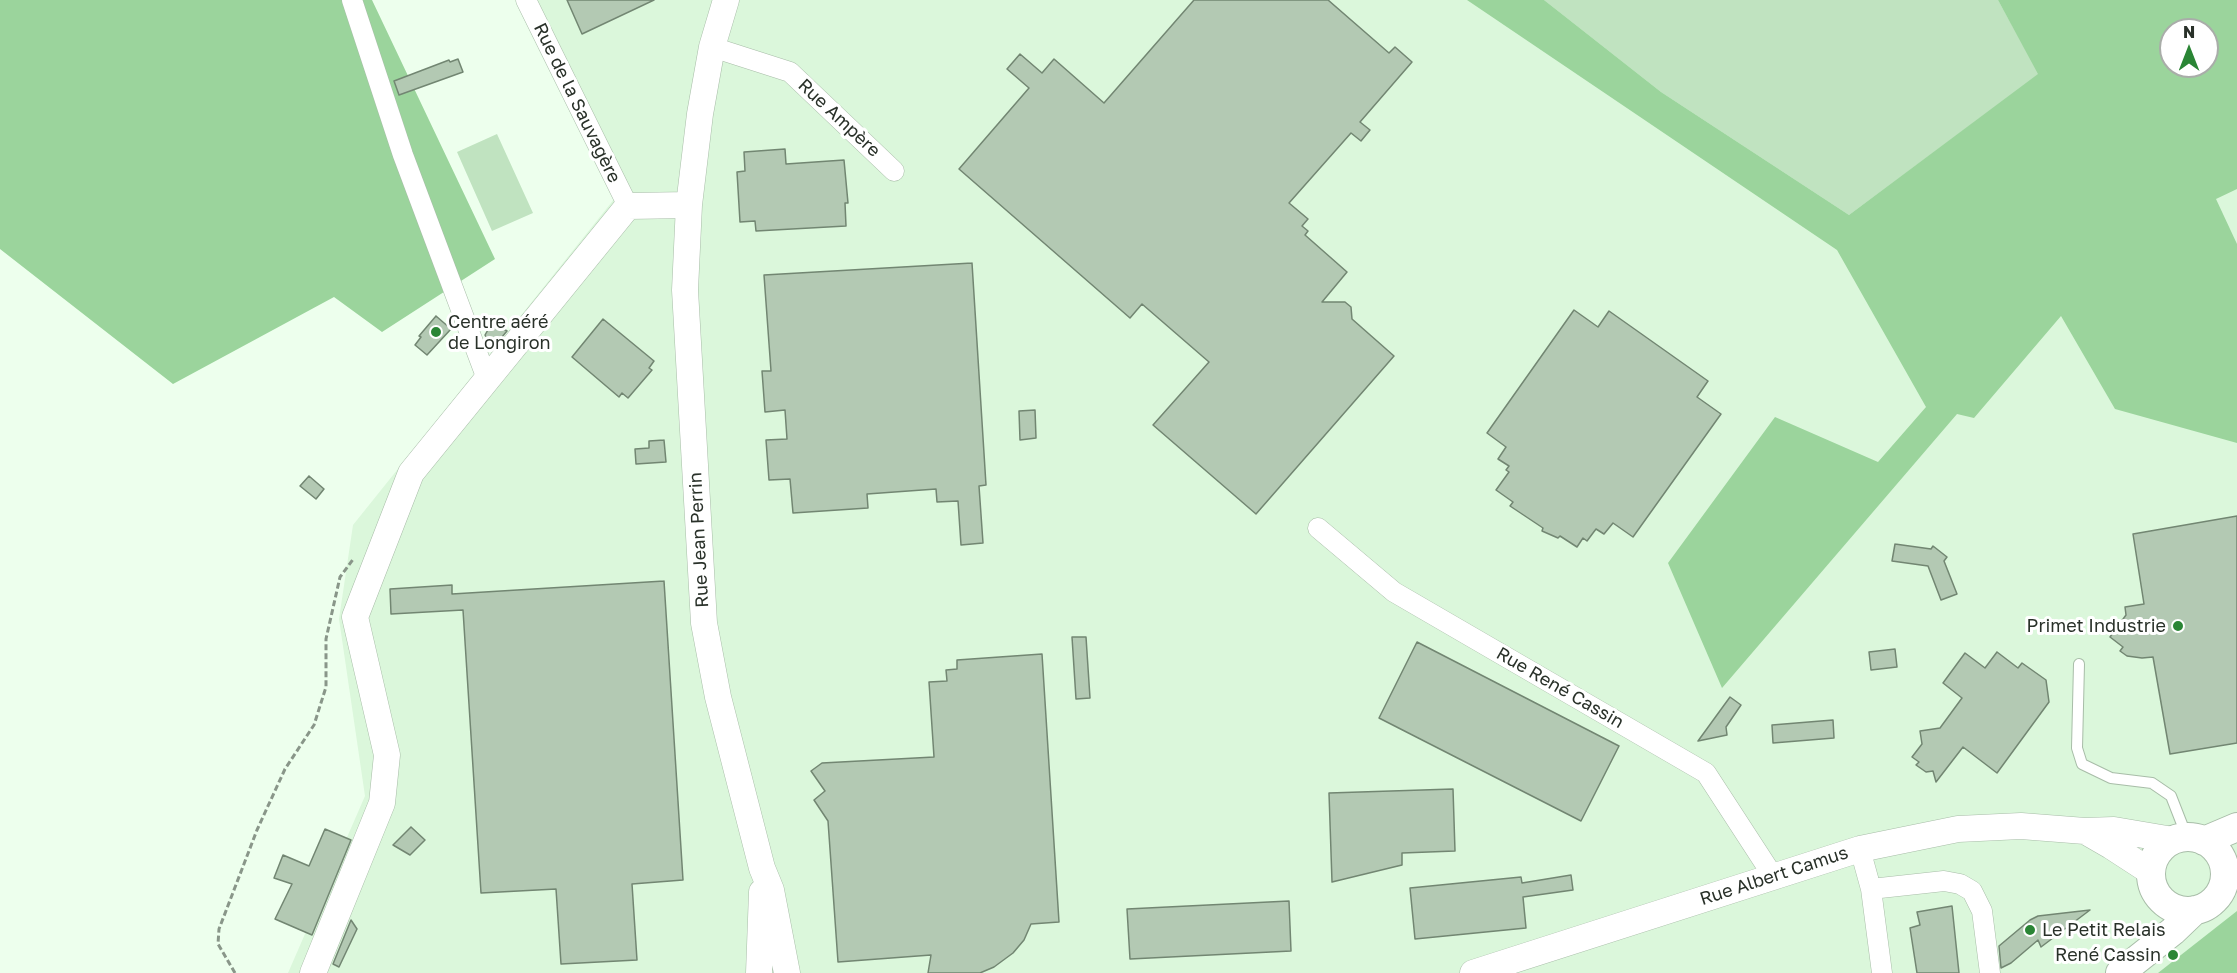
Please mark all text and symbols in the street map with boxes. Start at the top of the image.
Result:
north arrow [2159,18,2219,78]
street label: Rue de la Sauvagère [529,20,625,186]
text: N [2183,22,2195,42]
street label: Rue Ampère [793,74,885,162]
place label: Centre aéré de Longiron [448,311,551,354]
marker: Centre aéré de Longiron [429,325,443,339]
street label: Rue Jean Perrin [685,472,713,608]
place label: Primet Industrie [2027,615,2166,637]
marker: Primet Industrie [2171,619,2185,633]
street label: Rue René Cassin [1492,643,1628,733]
street label: Rue Albert Camus [1697,842,1851,910]
place label: Le Petit Relais [2042,919,2166,941]
marker: Le Petit Relais [2023,923,2037,937]
place label: René Cassin [2055,944,2161,966]
marker: René Cassin [2166,948,2180,962]

